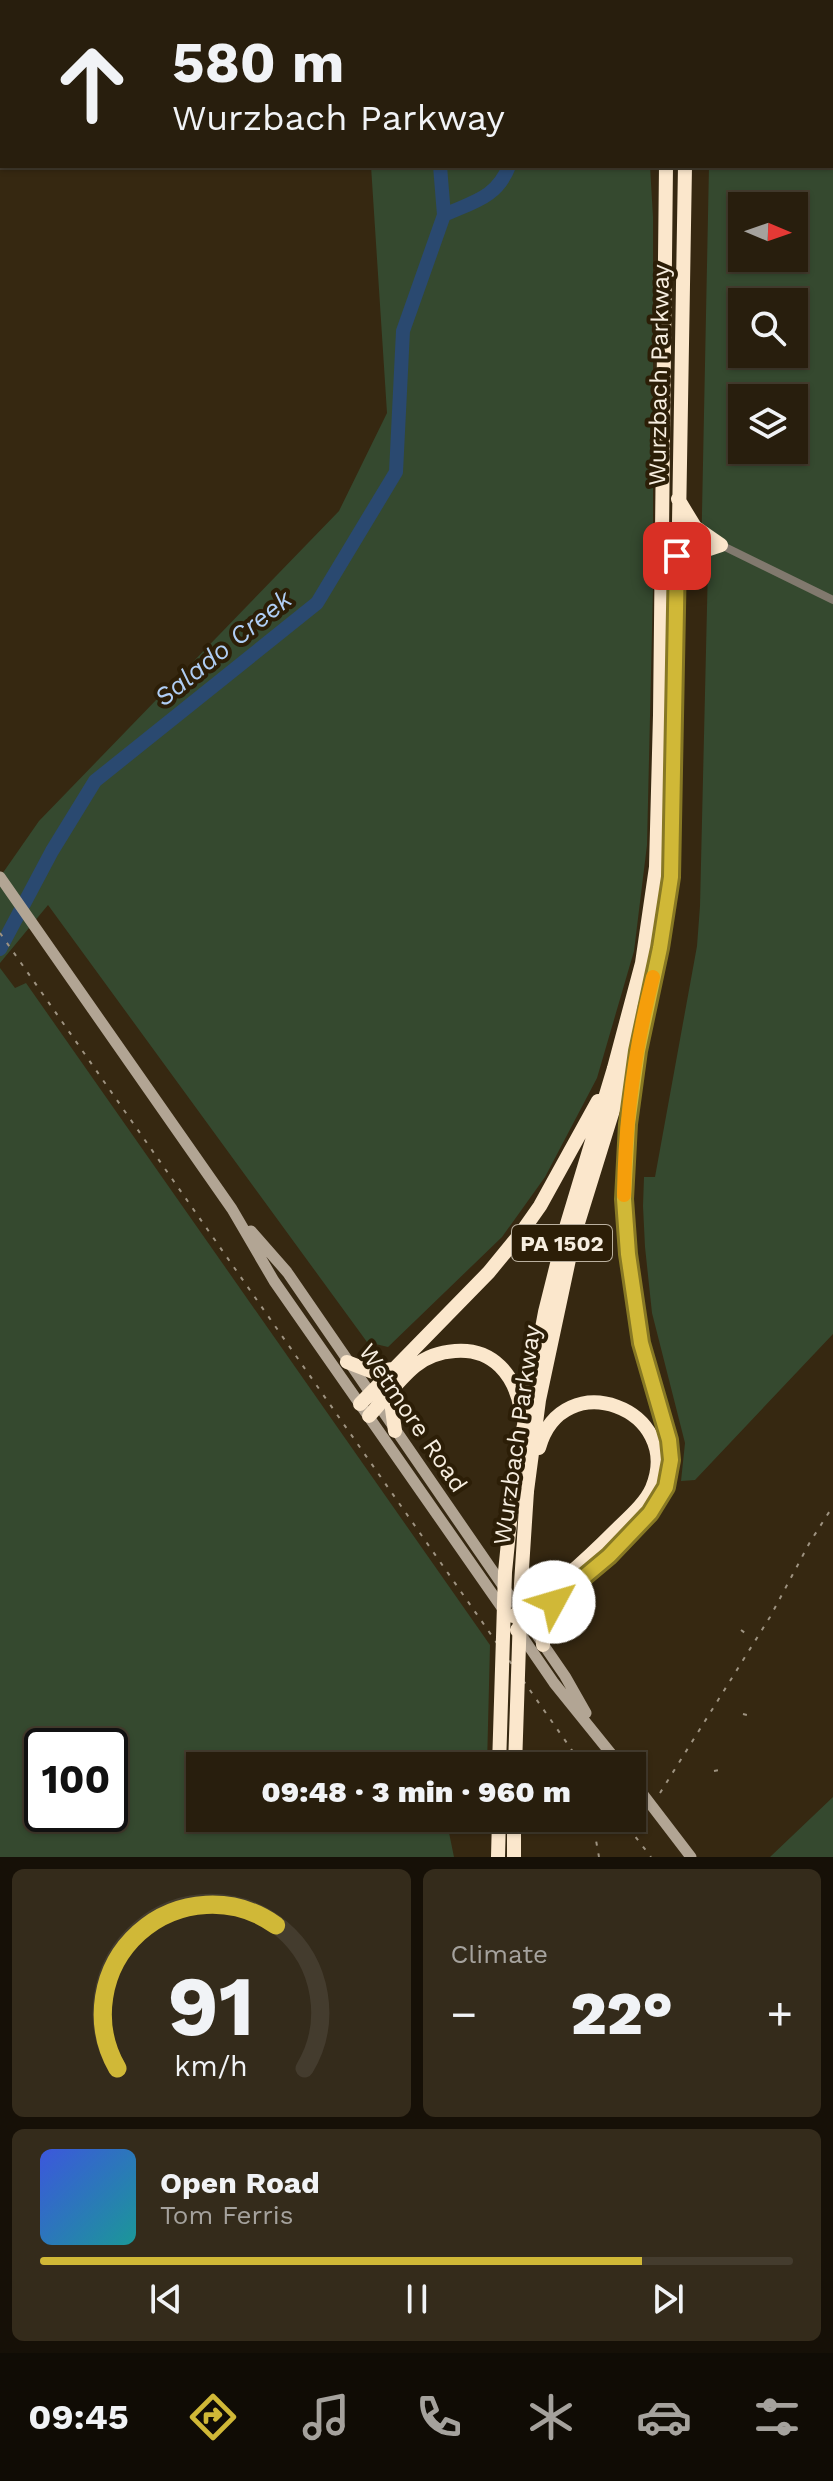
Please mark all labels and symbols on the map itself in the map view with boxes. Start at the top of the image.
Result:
north arrow [728,192,808,272]
street label: Wurzbach Parkway [643,263,675,486]
pin [643,522,711,590]
water label: Salado Creek [148,583,298,712]
road number: PA 1502 [512,1225,612,1261]
street label: Wurzbach Parkway [488,1323,546,1547]
street label: Wetmore Road [353,1338,473,1498]
position arrow [512,1560,596,1644]
speed limit sign: 100 [24,1728,128,1832]

